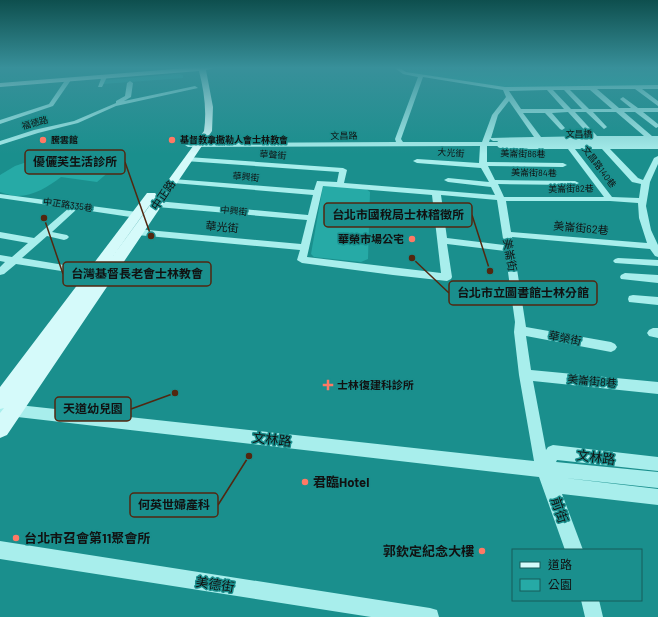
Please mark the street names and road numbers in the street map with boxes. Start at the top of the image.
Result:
street label: 福德路 [20,114,49,131]
street label: 文昌橋 [565,128,593,139]
street label: 文昌路 [330,130,358,141]
street label: 文昌路140巷 [580,144,619,190]
street label: 大光街 [437,146,465,159]
street label: 華聲街 [259,148,287,161]
street label: 美崙街86巷 [500,148,546,159]
street label: 美崙街84巷 [511,167,557,178]
street label: 華興街 [232,170,260,183]
street label: 中正路 [148,177,177,212]
street label: 美崙街82巷 [548,183,594,194]
street label: 中正路335巷 [43,196,94,213]
street label: 中興街 [220,204,248,217]
street label: 華光街 [205,219,239,234]
street label: 美崙街62巷 [553,219,609,236]
street label: 美崙街 [501,238,520,272]
street label: 華榮街 [548,328,583,347]
street label: 美崙街8巷 [567,372,617,389]
street label: 文林路 [252,429,292,449]
street label: 文林路 [576,447,616,467]
street label: 前街 [548,495,572,525]
street label: 美德街 [194,573,236,595]

